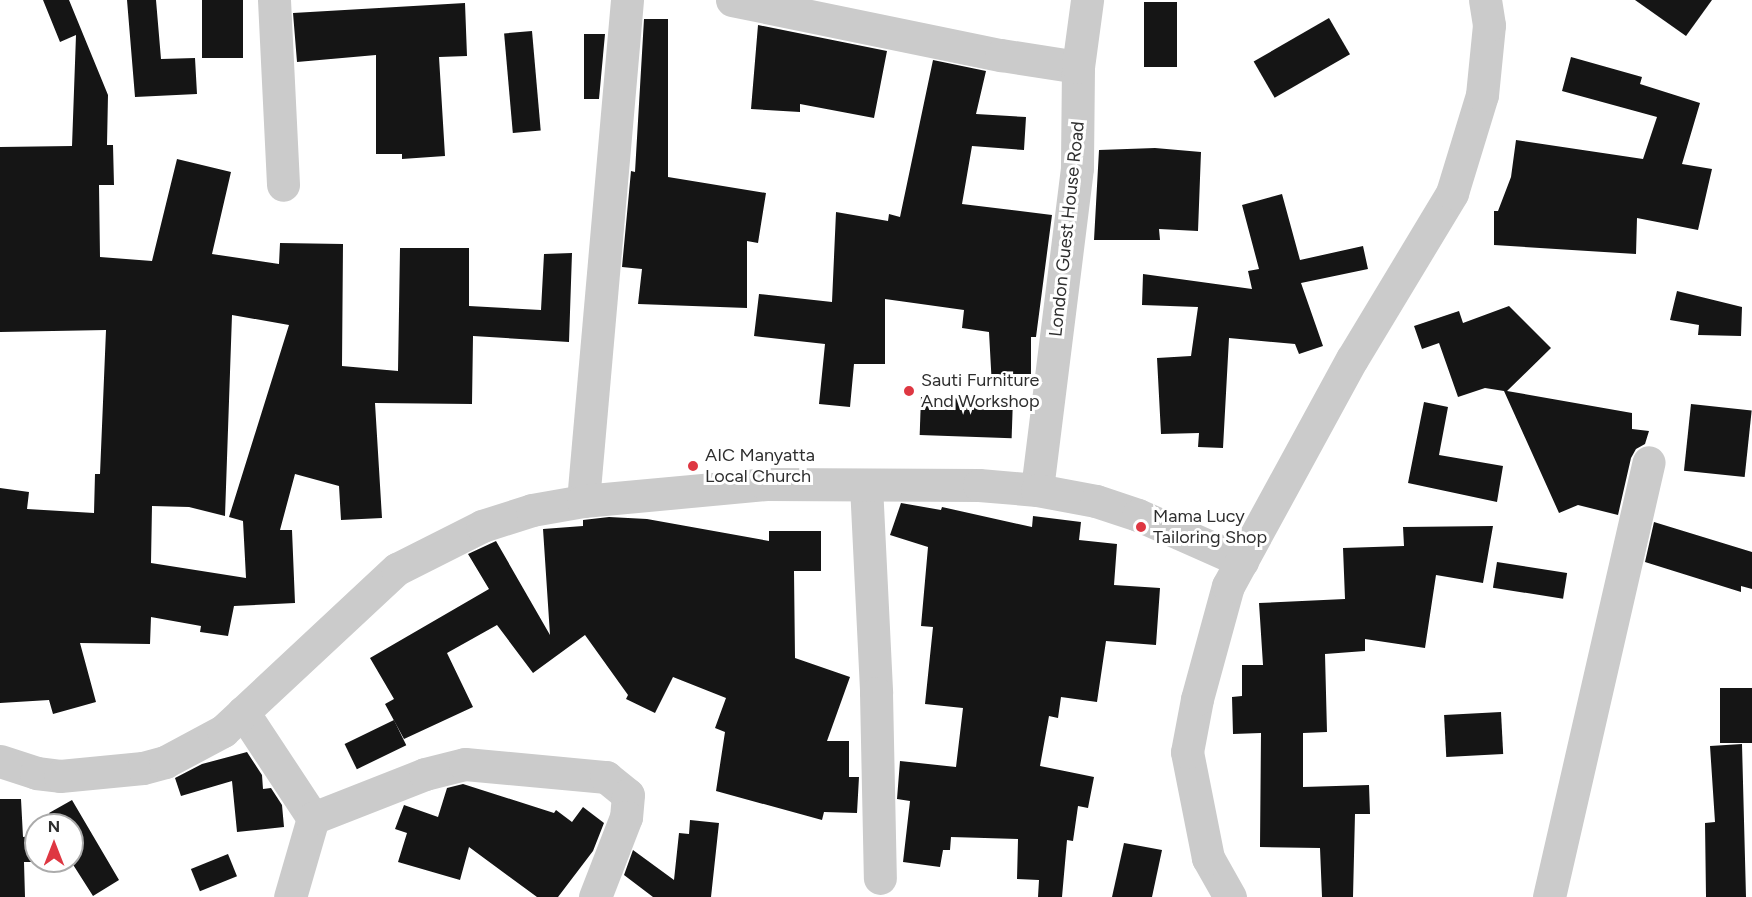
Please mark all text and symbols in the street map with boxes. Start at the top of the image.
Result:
street label: London Guest House Road [1045,120,1089,338]
place label: Sauti Furniture And Workshop [921,370,1040,412]
marker: Sauti Furniture And Workshop [902,384,916,398]
place label: AIC Manyatta Local Church [705,445,815,488]
marker: AIC Manyatta Local Church [686,459,700,473]
place label: Mama Lucy Tailoring Shop [1153,506,1267,548]
marker: Mama Lucy Tailoring Shop [1134,520,1148,534]
north arrow [24,813,84,873]
text: N [48,817,60,836]

